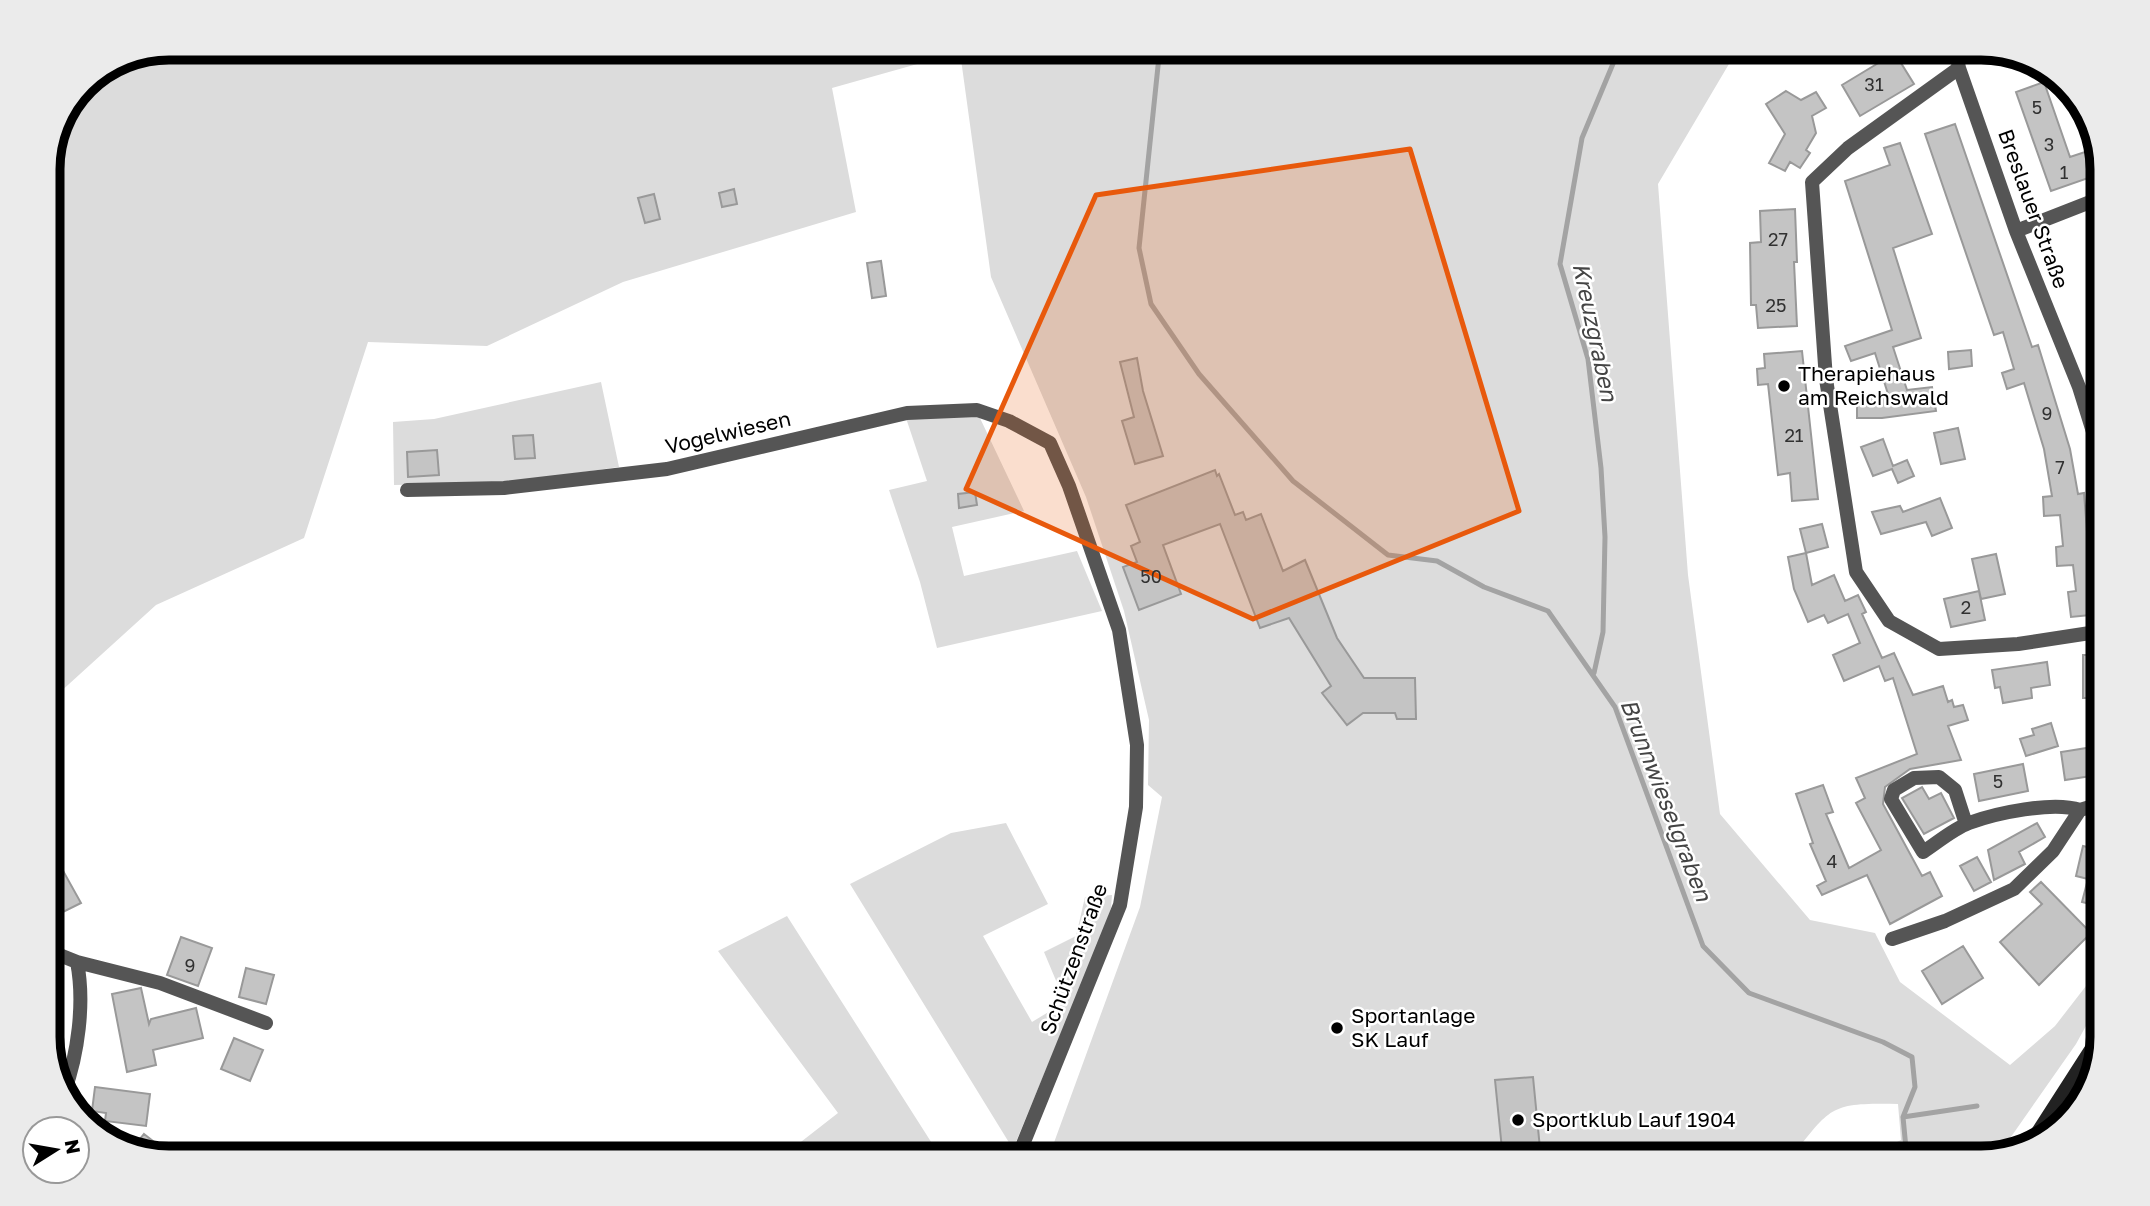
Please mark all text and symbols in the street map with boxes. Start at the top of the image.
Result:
house number: 31 [1864,73,1884,95]
house number: 5 [2032,96,2042,118]
street label: Breslauer Straße [1993,125,2075,292]
house number: 3 [2044,133,2054,155]
house number: 1 [2060,161,2069,183]
house number: 27 [1768,228,1788,250]
water label: Kreuzgraben [1568,260,1625,405]
house number: 25 [1766,294,1786,316]
place label: Therapiehaus am Reichswald [1798,360,1949,410]
marker: Therapiehaus am Reichswald [1776,378,1792,394]
house number: 9 [2042,402,2052,424]
street label: Vogelwiesen [662,405,793,459]
house number: 21 [1784,424,1804,446]
house number: 7 [2055,456,2065,478]
house number: 50 [1140,565,1162,587]
house number: 2 [1961,596,1971,618]
water label: Brunnwieselgraben [1615,694,1719,906]
house number: 5 [1993,770,2003,792]
house number: 4 [1827,850,1838,872]
street label: Schützenstraße [1034,880,1112,1038]
house number: 9 [185,954,195,976]
place label: Sportanlage SK Lauf [1351,1002,1475,1052]
marker: Sportanlage SK Lauf [1329,1020,1345,1036]
place label: Sportklub Lauf 1904 [1532,1106,1736,1132]
marker: Sportklub Lauf 1904 [1510,1112,1526,1128]
north arrow [21,1115,91,1185]
text: N [61,1137,86,1156]

